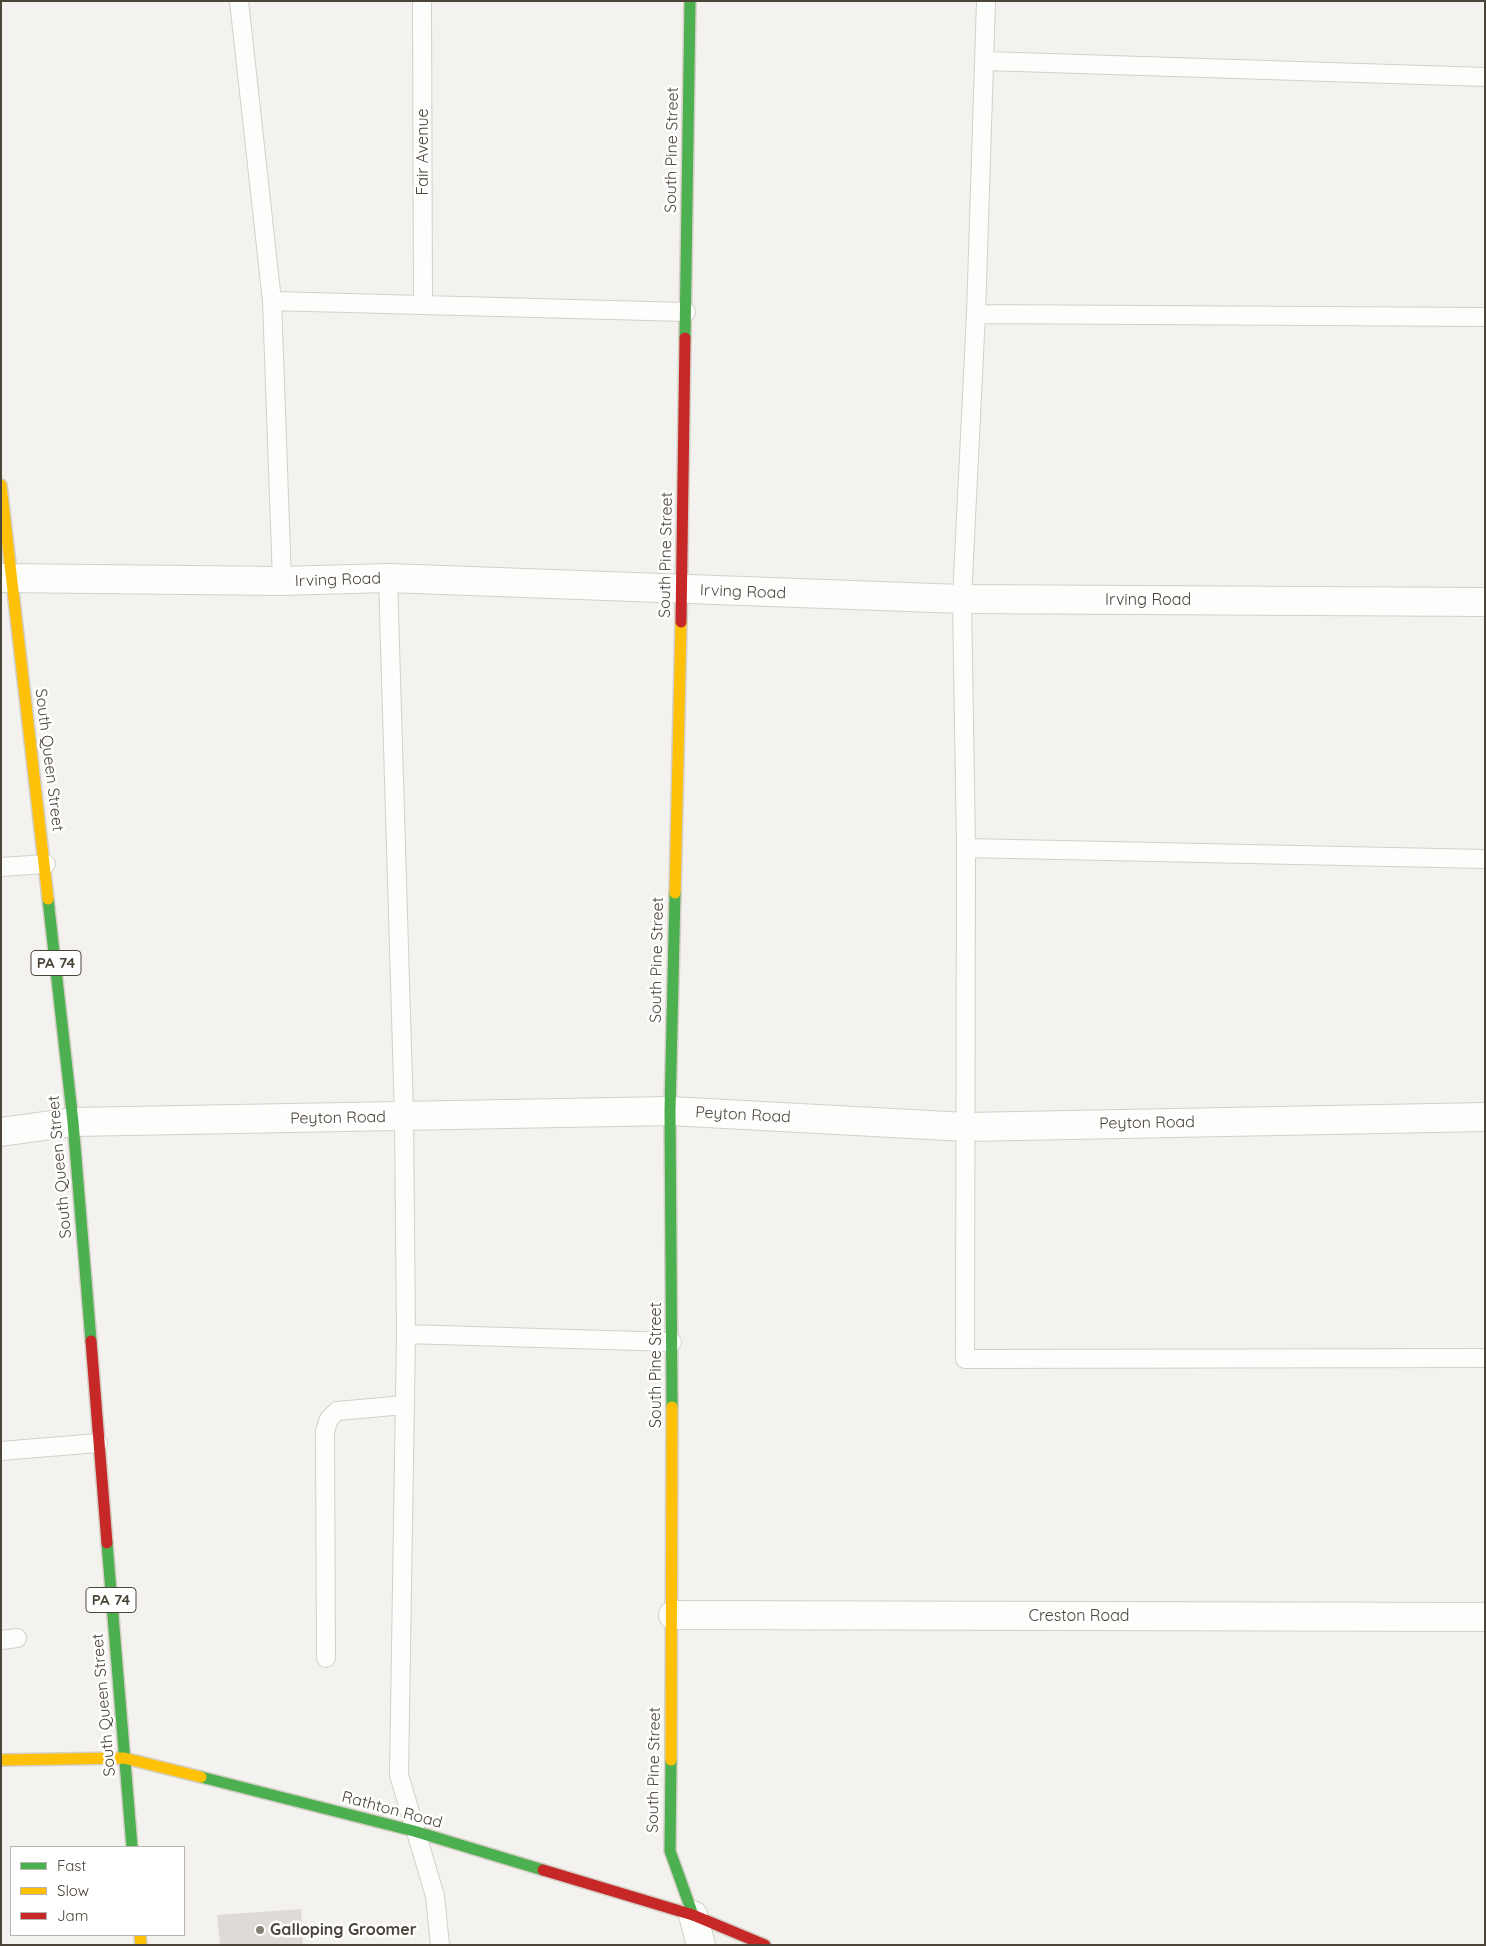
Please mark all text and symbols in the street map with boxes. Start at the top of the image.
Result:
street label: South Pine Street [661,87,683,213]
street label: Fair Avenue [413,108,433,196]
street label: South Pine Street [655,492,677,618]
street label: Irving Road [295,569,381,591]
street label: Irving Road [700,581,786,603]
street label: Irving Road [1105,590,1191,610]
street label: South Queen Street [31,688,67,832]
street label: South Pine Street [646,897,668,1023]
road number: PA 74 [31,950,81,976]
street label: South Queen Street [44,1095,76,1239]
street label: Peyton Road [695,1103,791,1127]
street label: Peyton Road [290,1108,386,1128]
street label: Peyton Road [1099,1113,1195,1133]
street label: South Pine Street [646,1302,666,1428]
road number: PA 74 [86,1588,136,1612]
street label: Creston Road [1028,1606,1130,1626]
street label: South Queen Street [88,1633,120,1777]
street label: South Pine Street [643,1707,665,1833]
street label: Rathton Road [340,1787,444,1833]
legend [10,1846,185,1936]
text: Fast [57,1856,86,1875]
text: Slow [57,1881,89,1900]
text: Jam [57,1906,88,1925]
place label: Galloping Groomer [270,1920,417,1940]
marker: Galloping Groomer [254,1924,266,1936]

